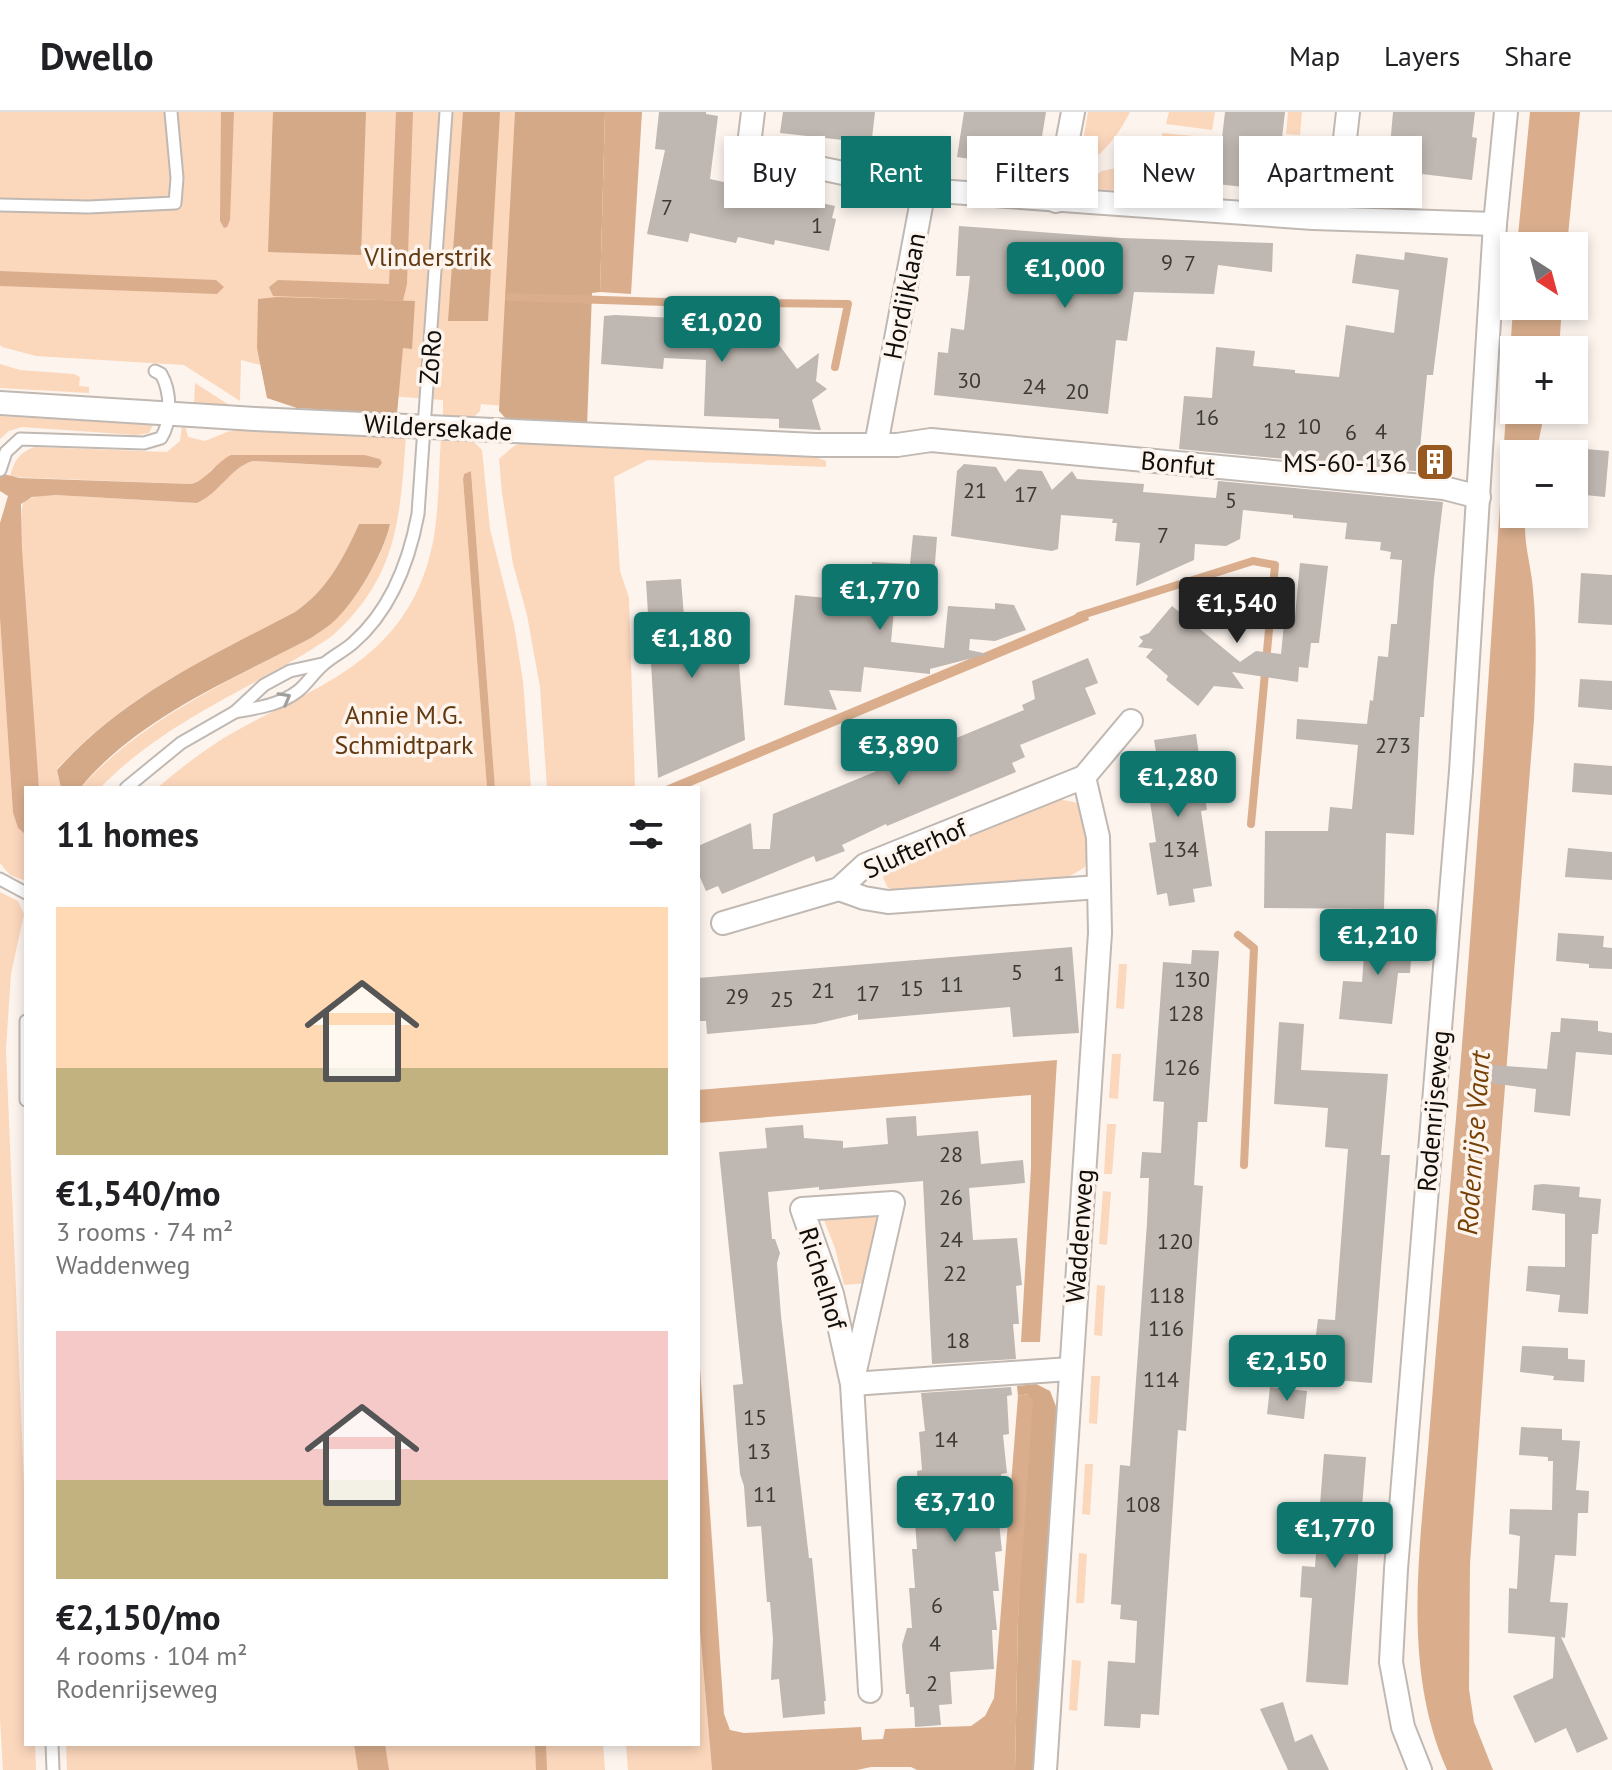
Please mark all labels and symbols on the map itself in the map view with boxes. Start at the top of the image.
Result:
house number: 7 [661,193,673,221]
house number: 1 [811,211,823,239]
street label: Hordijklaan [876,230,932,362]
north arrow [1500,232,1588,320]
park label: Vlinderstrik [363,240,492,273]
pin: €1,000 [1000,242,1130,310]
house number: 9 [1161,248,1173,276]
house number: 7 [1184,249,1196,277]
pin: €1,020 [657,296,787,364]
street label: ZoRo [412,328,448,386]
house number: 30 [957,366,981,394]
house number: 24 [1022,372,1046,400]
house number: 20 [1065,377,1089,405]
house number: 16 [1195,403,1219,431]
street label: Wildersekade [363,407,513,447]
house number: 10 [1297,412,1321,440]
house number: 12 [1263,416,1287,444]
house number: 4 [1375,417,1387,445]
house number: 6 [1345,418,1357,446]
building icon: MS-60-136 [1414,441,1456,483]
street label: Bonfut [1139,443,1217,483]
place label: MS-60-136 [1283,446,1407,479]
house number: 21 [963,476,987,504]
house number: 17 [1014,480,1038,508]
house number: 5 [1225,486,1237,514]
house number: 7 [1157,521,1169,549]
pin: €1,770 [815,564,945,632]
pin: €1,540 [1172,577,1302,645]
pin: €1,180 [627,612,757,680]
one-way arrow [276,692,291,708]
park label: Annie M.G. Schmidtpark [335,698,474,761]
pin: €3,890 [834,719,964,787]
house number: 273 [1375,731,1411,759]
pin: €1,280 [1113,751,1243,819]
street label: Slufterhof [858,810,974,885]
house number: 134 [1163,835,1199,863]
pin: €1,210 [1313,909,1443,977]
house number: 5 [1011,958,1023,986]
house number: 1 [1053,959,1065,987]
house number: 130 [1174,965,1210,993]
house number: 11 [940,970,964,998]
house number: 15 [900,974,924,1002]
house number: 21 [811,976,835,1004]
house number: 17 [856,979,880,1007]
house number: 29 [725,982,749,1010]
house number: 25 [770,985,794,1013]
house number: 128 [1168,999,1204,1027]
street label: Rodenrijseweg [1410,1029,1456,1193]
water label: Rodenrijse Vaart [1448,1049,1498,1236]
house number: 126 [1164,1053,1200,1081]
house number: 28 [939,1140,963,1168]
street label: Waddenweg [1058,1168,1100,1304]
house number: 26 [939,1183,963,1211]
street label: Richelhof [792,1223,855,1335]
house number: 24 [939,1225,963,1253]
house number: 120 [1157,1227,1193,1255]
house number: 22 [943,1259,967,1287]
house number: 118 [1149,1281,1185,1309]
house number: 116 [1148,1314,1184,1342]
house number: 18 [946,1326,970,1354]
pin: €2,150 [1222,1335,1352,1403]
house number: 114 [1143,1365,1179,1393]
house number: 15 [743,1403,767,1431]
house number: 14 [934,1425,958,1453]
house number: 13 [747,1437,771,1465]
pin: €3,710 [890,1476,1020,1544]
house number: 11 [753,1480,777,1508]
house number: 108 [1125,1490,1161,1518]
pin: €1,770 [1270,1502,1400,1570]
house number: 6 [931,1591,943,1619]
house number: 4 [929,1629,941,1657]
house number: 2 [926,1669,938,1697]

